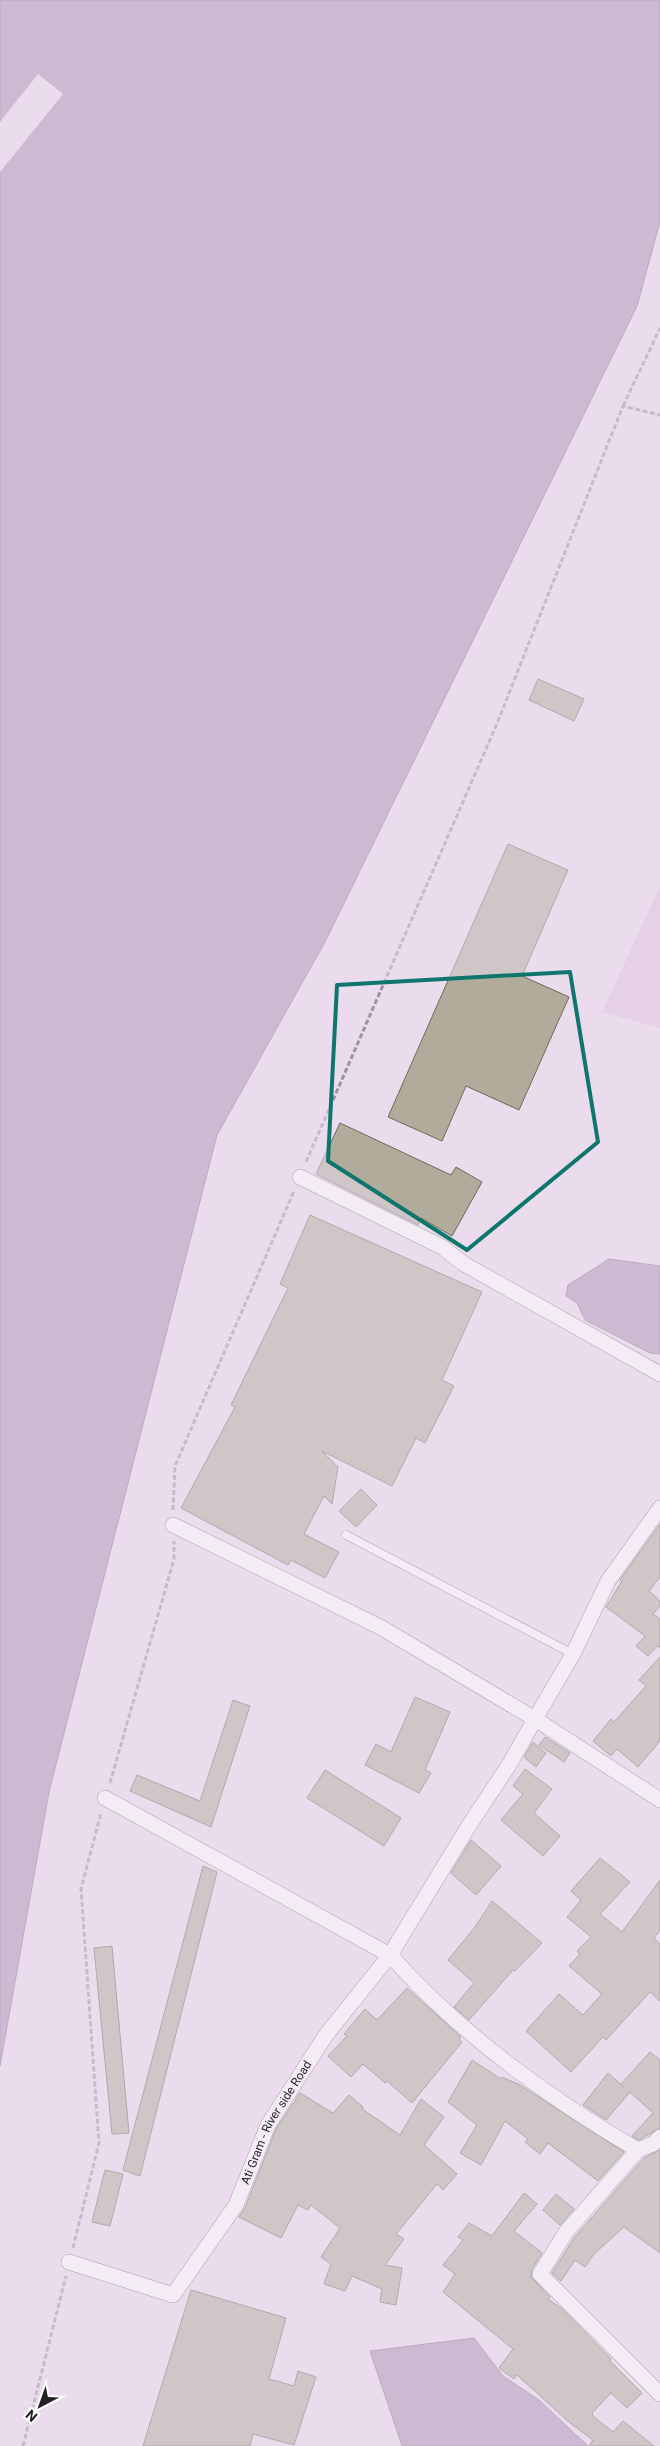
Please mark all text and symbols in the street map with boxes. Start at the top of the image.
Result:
street label: Ati Gram - River side Road [238,2058,315,2186]
north arrow [15,2381,65,2431]
text: N [22,2407,40,2425]

